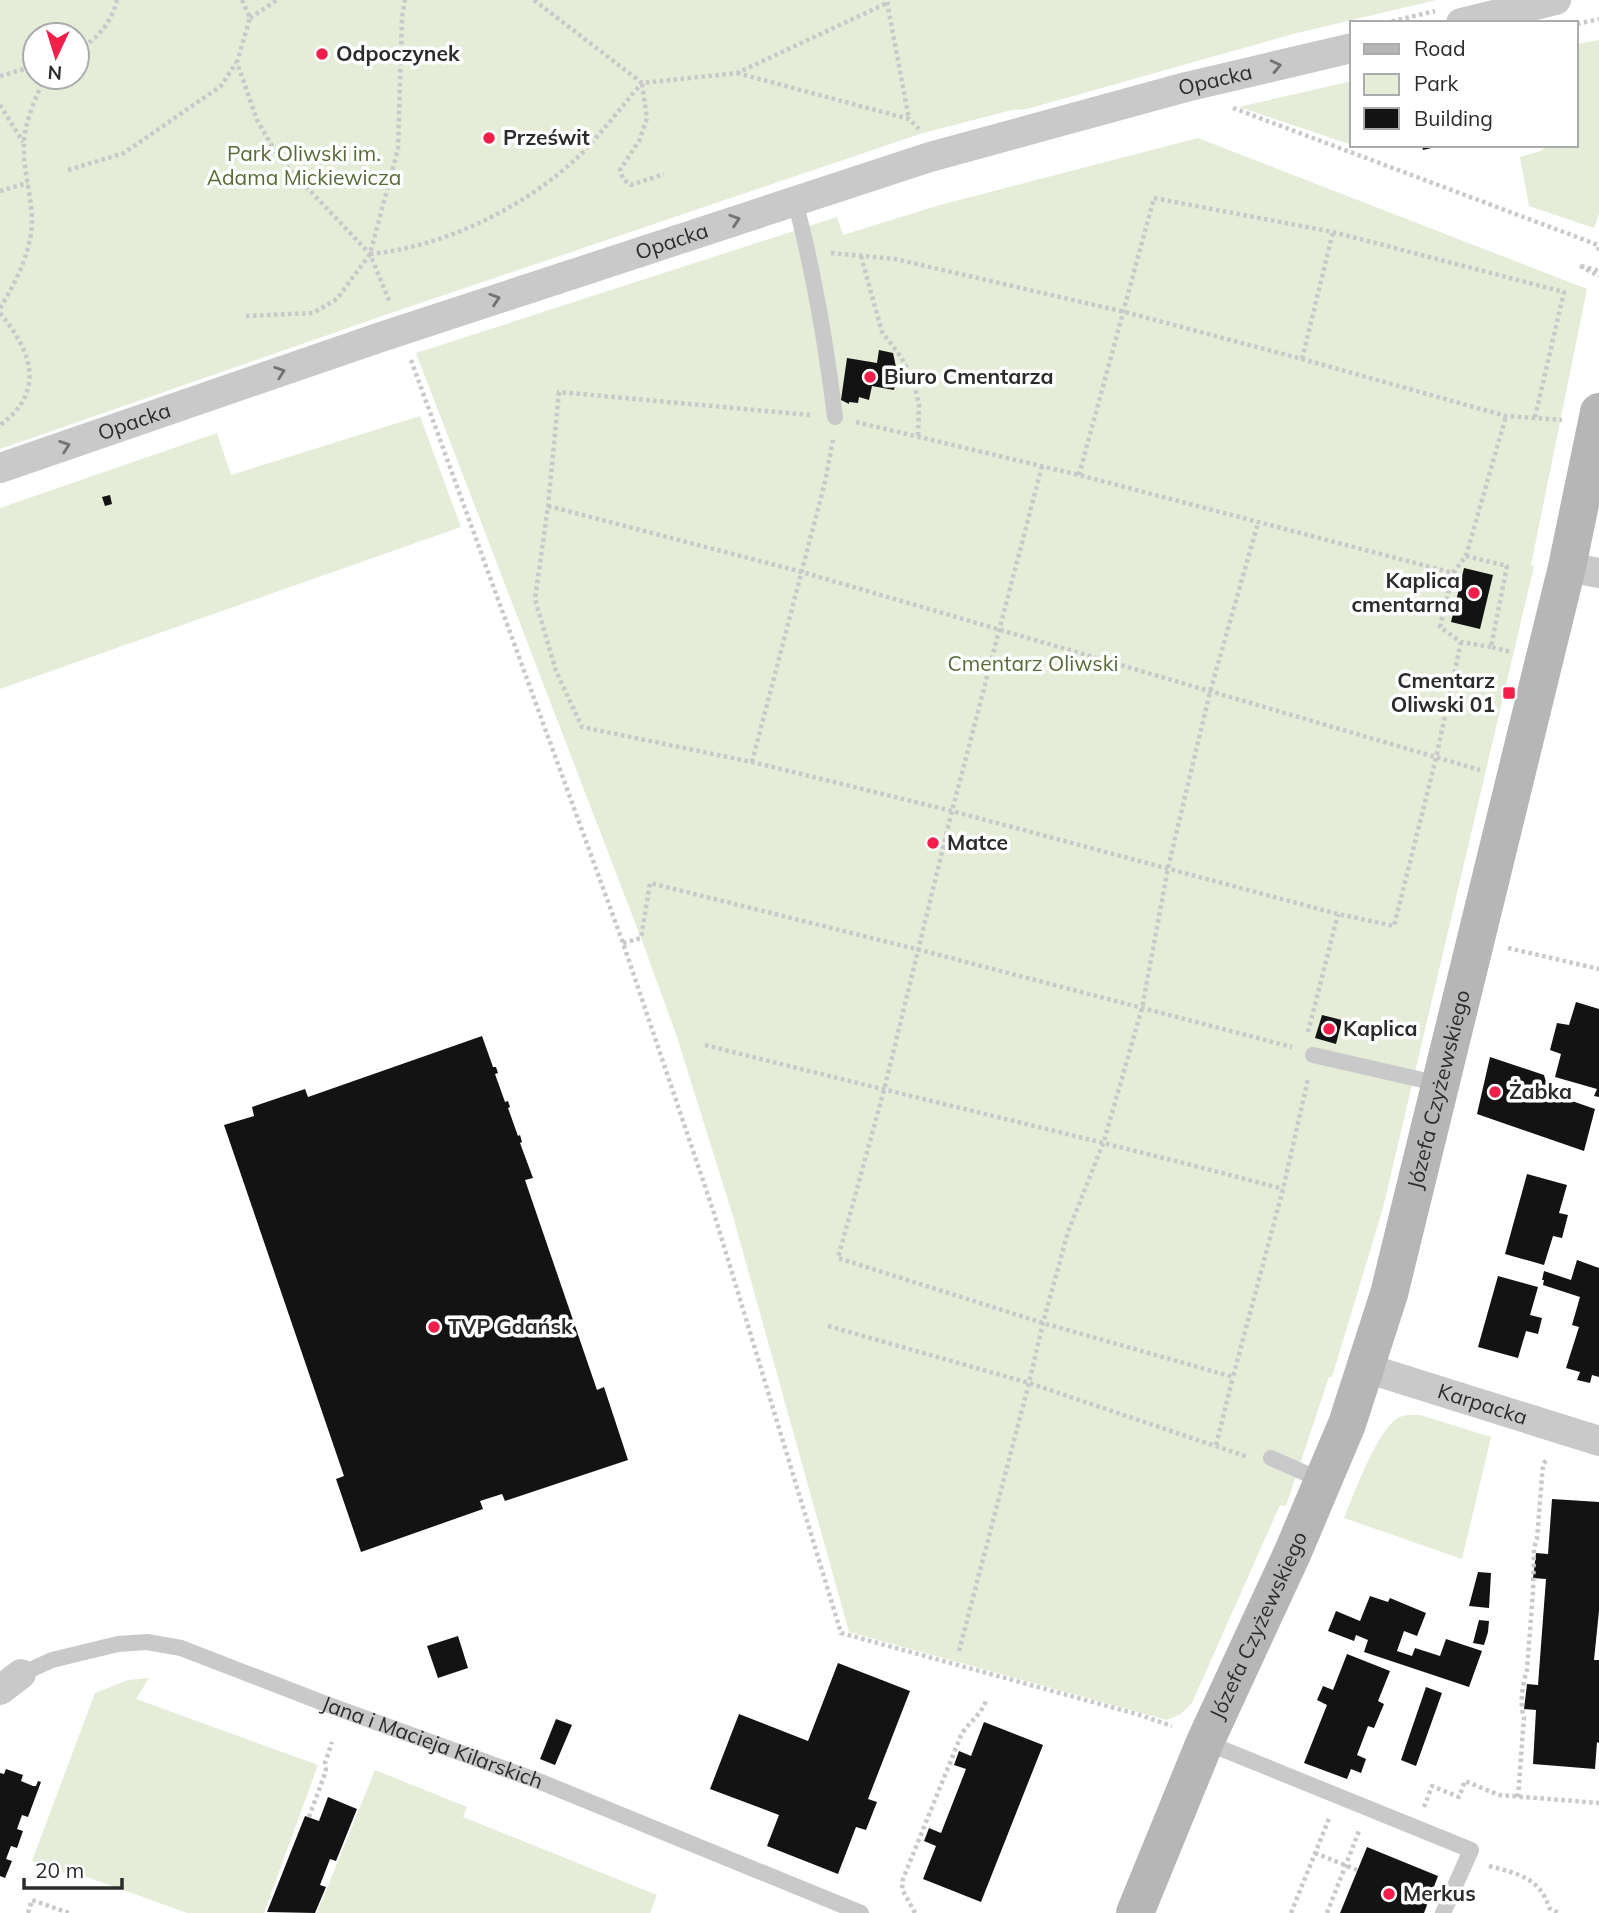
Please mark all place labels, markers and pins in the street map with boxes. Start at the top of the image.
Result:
place label: Odpoczynek [336,40,460,66]
marker: Odpoczynek [314,46,330,62]
place label: Prześwit [503,124,590,150]
marker: Prześwit [481,130,497,146]
place label: Biuro Cmentarza [884,363,1054,389]
marker: Biuro Cmentarza [862,369,878,385]
place label: Kaplica cmentarna [1351,567,1460,617]
marker: Kaplica cmentarna [1466,585,1482,601]
place label: Cmentarz Oliwski 01 [1391,667,1495,717]
marker: Cmentarz Oliwski 01 [1501,685,1517,701]
place label: Matce [947,829,1008,855]
marker: Matce [925,835,941,851]
place label: Kaplica [1343,1015,1418,1041]
marker: Kaplica [1321,1021,1337,1037]
place label: Żabka [1509,1078,1572,1104]
marker: Żabka [1487,1084,1503,1100]
place label: TVP Gdańsk [448,1313,573,1339]
marker: TVP Gdańsk [426,1319,442,1335]
place label: Merkus [1403,1880,1476,1906]
marker: Merkus [1381,1886,1397,1902]

